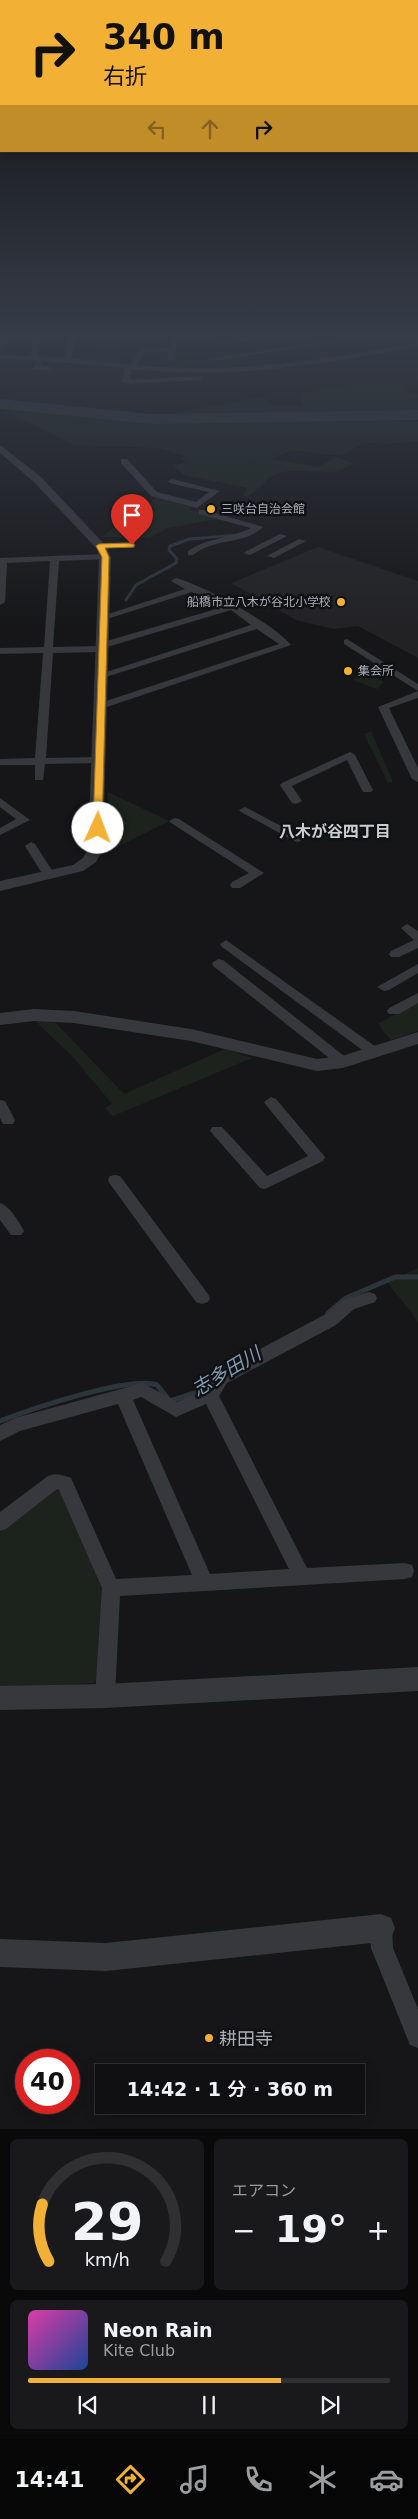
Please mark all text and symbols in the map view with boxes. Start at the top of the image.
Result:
text: 340 m [103,17,225,57]
icon: right [20,20,85,85]
text: 右折 [103,64,147,89]
icon: left [143,115,171,143]
icon: ahead [196,115,224,143]
icon: right [249,115,277,143]
pin [111,494,153,545]
icon: arrive [118,501,146,529]
place label: 三咲台自治会館 [221,502,305,516]
marker: 三咲台自治会館 [205,503,217,515]
place label: 船橋市立八木が谷北小学校 [187,595,331,609]
marker: 船橋市立八木が谷北小学校 [335,596,347,608]
place label: 集会所 [358,664,394,678]
marker: 集会所 [342,665,354,677]
position arrow [71,801,123,853]
district label: 八木が谷四丁目 [279,822,391,841]
water label: 志多田川 [188,1341,266,1400]
place label: 耕田寺 [219,2028,273,2049]
marker: 耕田寺 [203,2032,215,2044]
speed limit sign: 40 [15,2049,80,2114]
text: 14:42 · 1 分 · 360 m [127,2078,333,2100]
text: エアコン [232,2181,296,2200]
text: 29 [71,2192,143,2252]
text: 19° [275,2207,347,2251]
text: − [232,2214,255,2247]
text: + [367,2214,390,2247]
text: km/h [84,2249,130,2270]
text: Neon Rain [103,2319,212,2341]
text: Kite Club [103,2341,175,2360]
icon: previous [74,2391,102,2419]
icon: pause [195,2391,223,2419]
icon: next [316,2391,344,2419]
icon: directions [113,2462,148,2497]
icon: music [177,2462,212,2497]
icon: phone [241,2462,276,2497]
icon: climate [305,2462,340,2497]
icon: car [369,2462,404,2497]
text: 14:41 [14,2467,84,2492]

